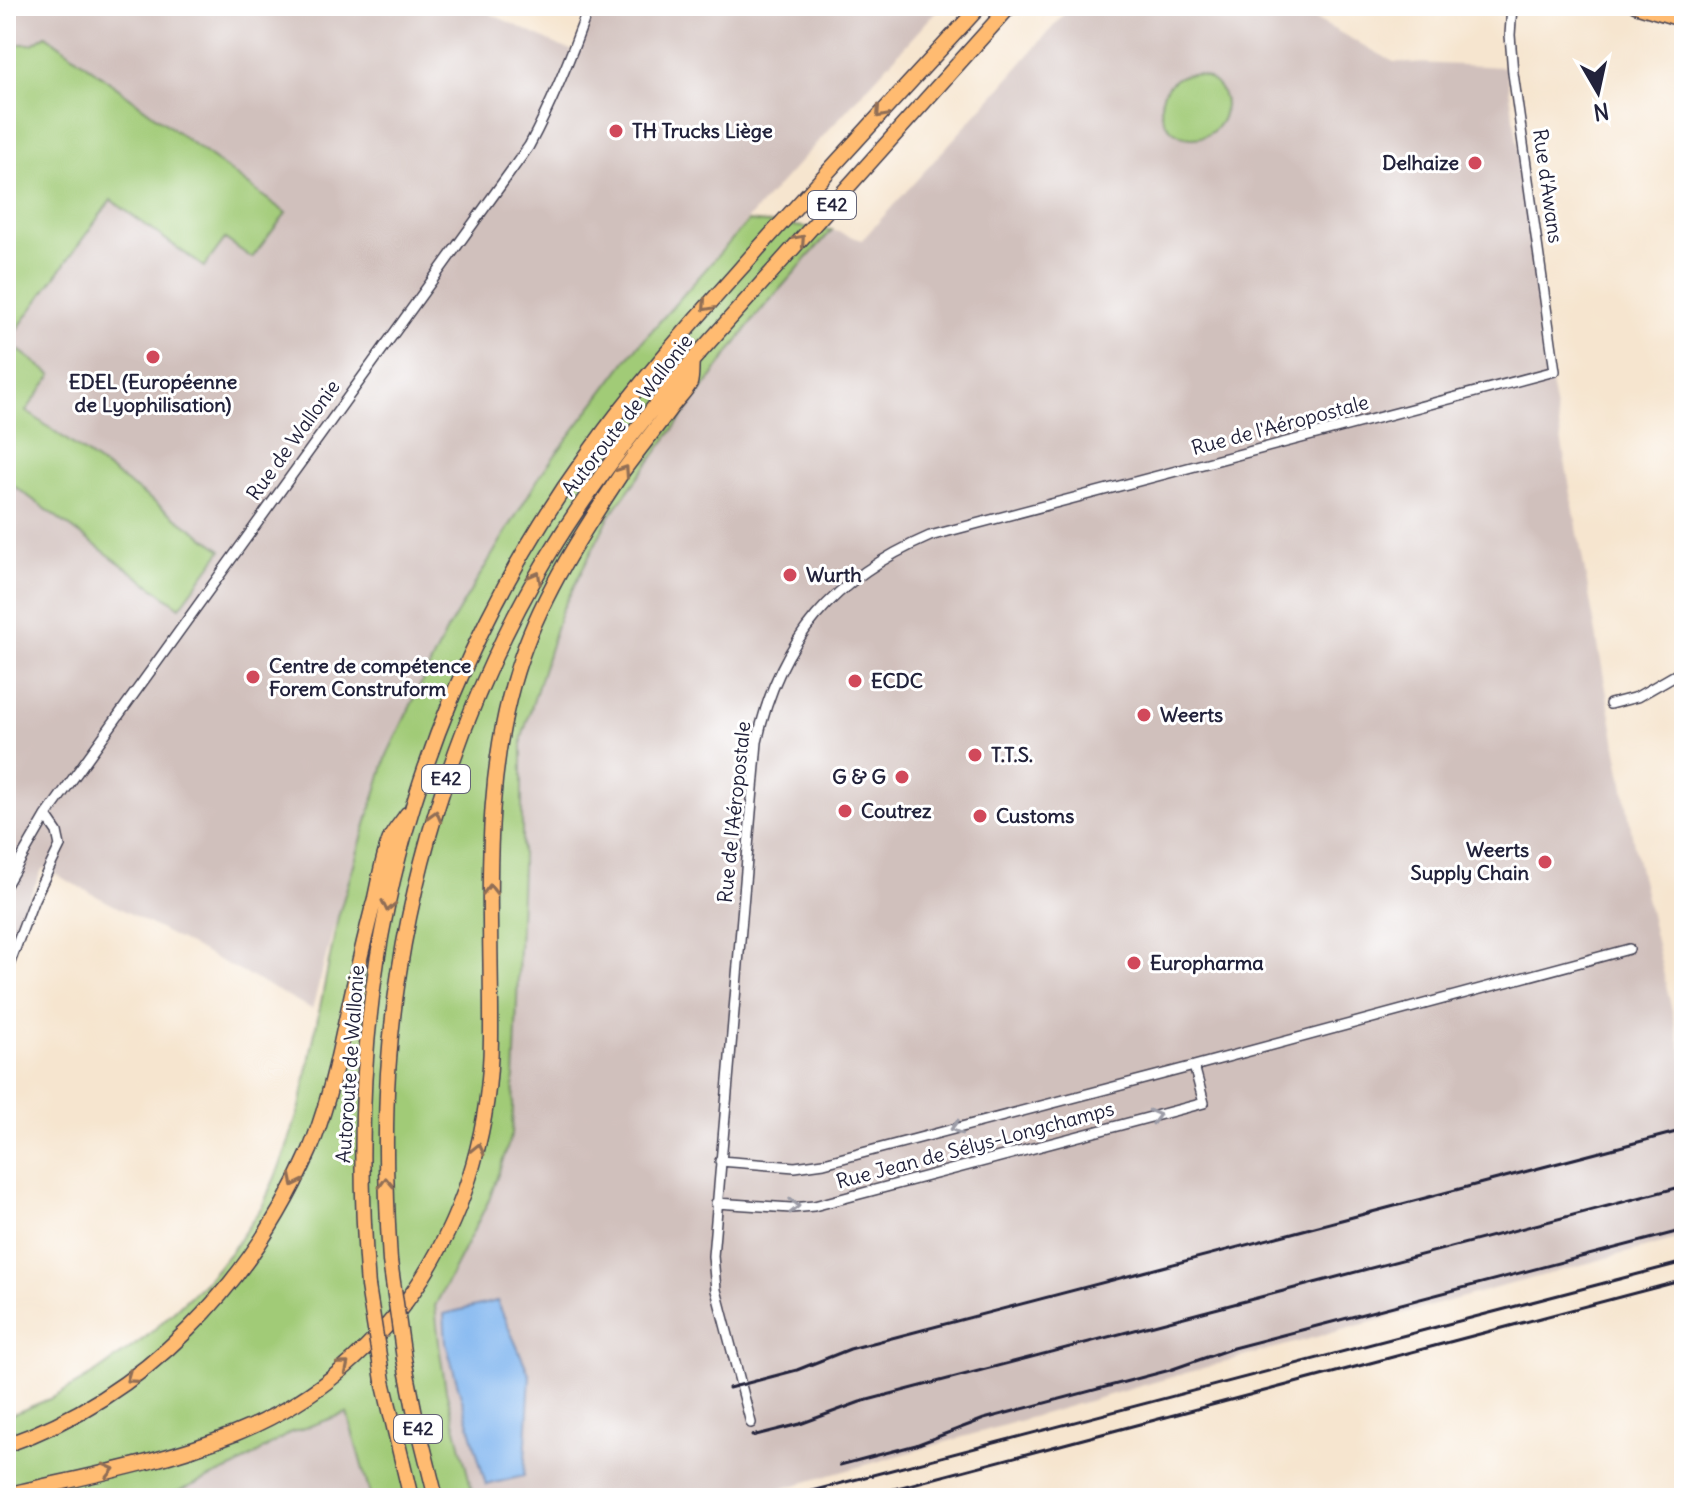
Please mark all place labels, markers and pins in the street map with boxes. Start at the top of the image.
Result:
place label: TH Trucks Liège [632,118,773,143]
marker: TH Trucks Liège [607,122,625,140]
place label: Delhaize [1382,150,1459,175]
marker: Delhaize [1466,154,1484,172]
marker: EDEL (Européenne de Lyophilisation) [144,348,162,366]
place label: EDEL (Européenne de Lyophilisation) [69,369,238,417]
place label: Wurth [806,562,862,587]
marker: Wurth [781,566,799,584]
place label: Centre de compétence Forem Construform [269,653,472,701]
marker: Centre de compétence Forem Construform [244,668,262,686]
place label: ECDC [871,668,923,693]
marker: ECDC [846,672,864,690]
place label: Weerts [1160,702,1223,727]
marker: Weerts [1135,706,1153,724]
place label: T.T.S. [991,742,1033,767]
marker: T.T.S. [966,746,984,764]
place label: G & G [832,764,886,789]
marker: G & G [893,768,911,786]
place label: Coutrez [861,798,932,823]
marker: Coutrez [836,802,854,820]
place label: Customs [996,803,1074,828]
marker: Customs [971,807,989,825]
place label: Weerts Supply Chain [1411,837,1529,885]
marker: Weerts Supply Chain [1536,853,1554,871]
place label: Europharma [1150,950,1264,975]
marker: Europharma [1125,954,1143,972]

